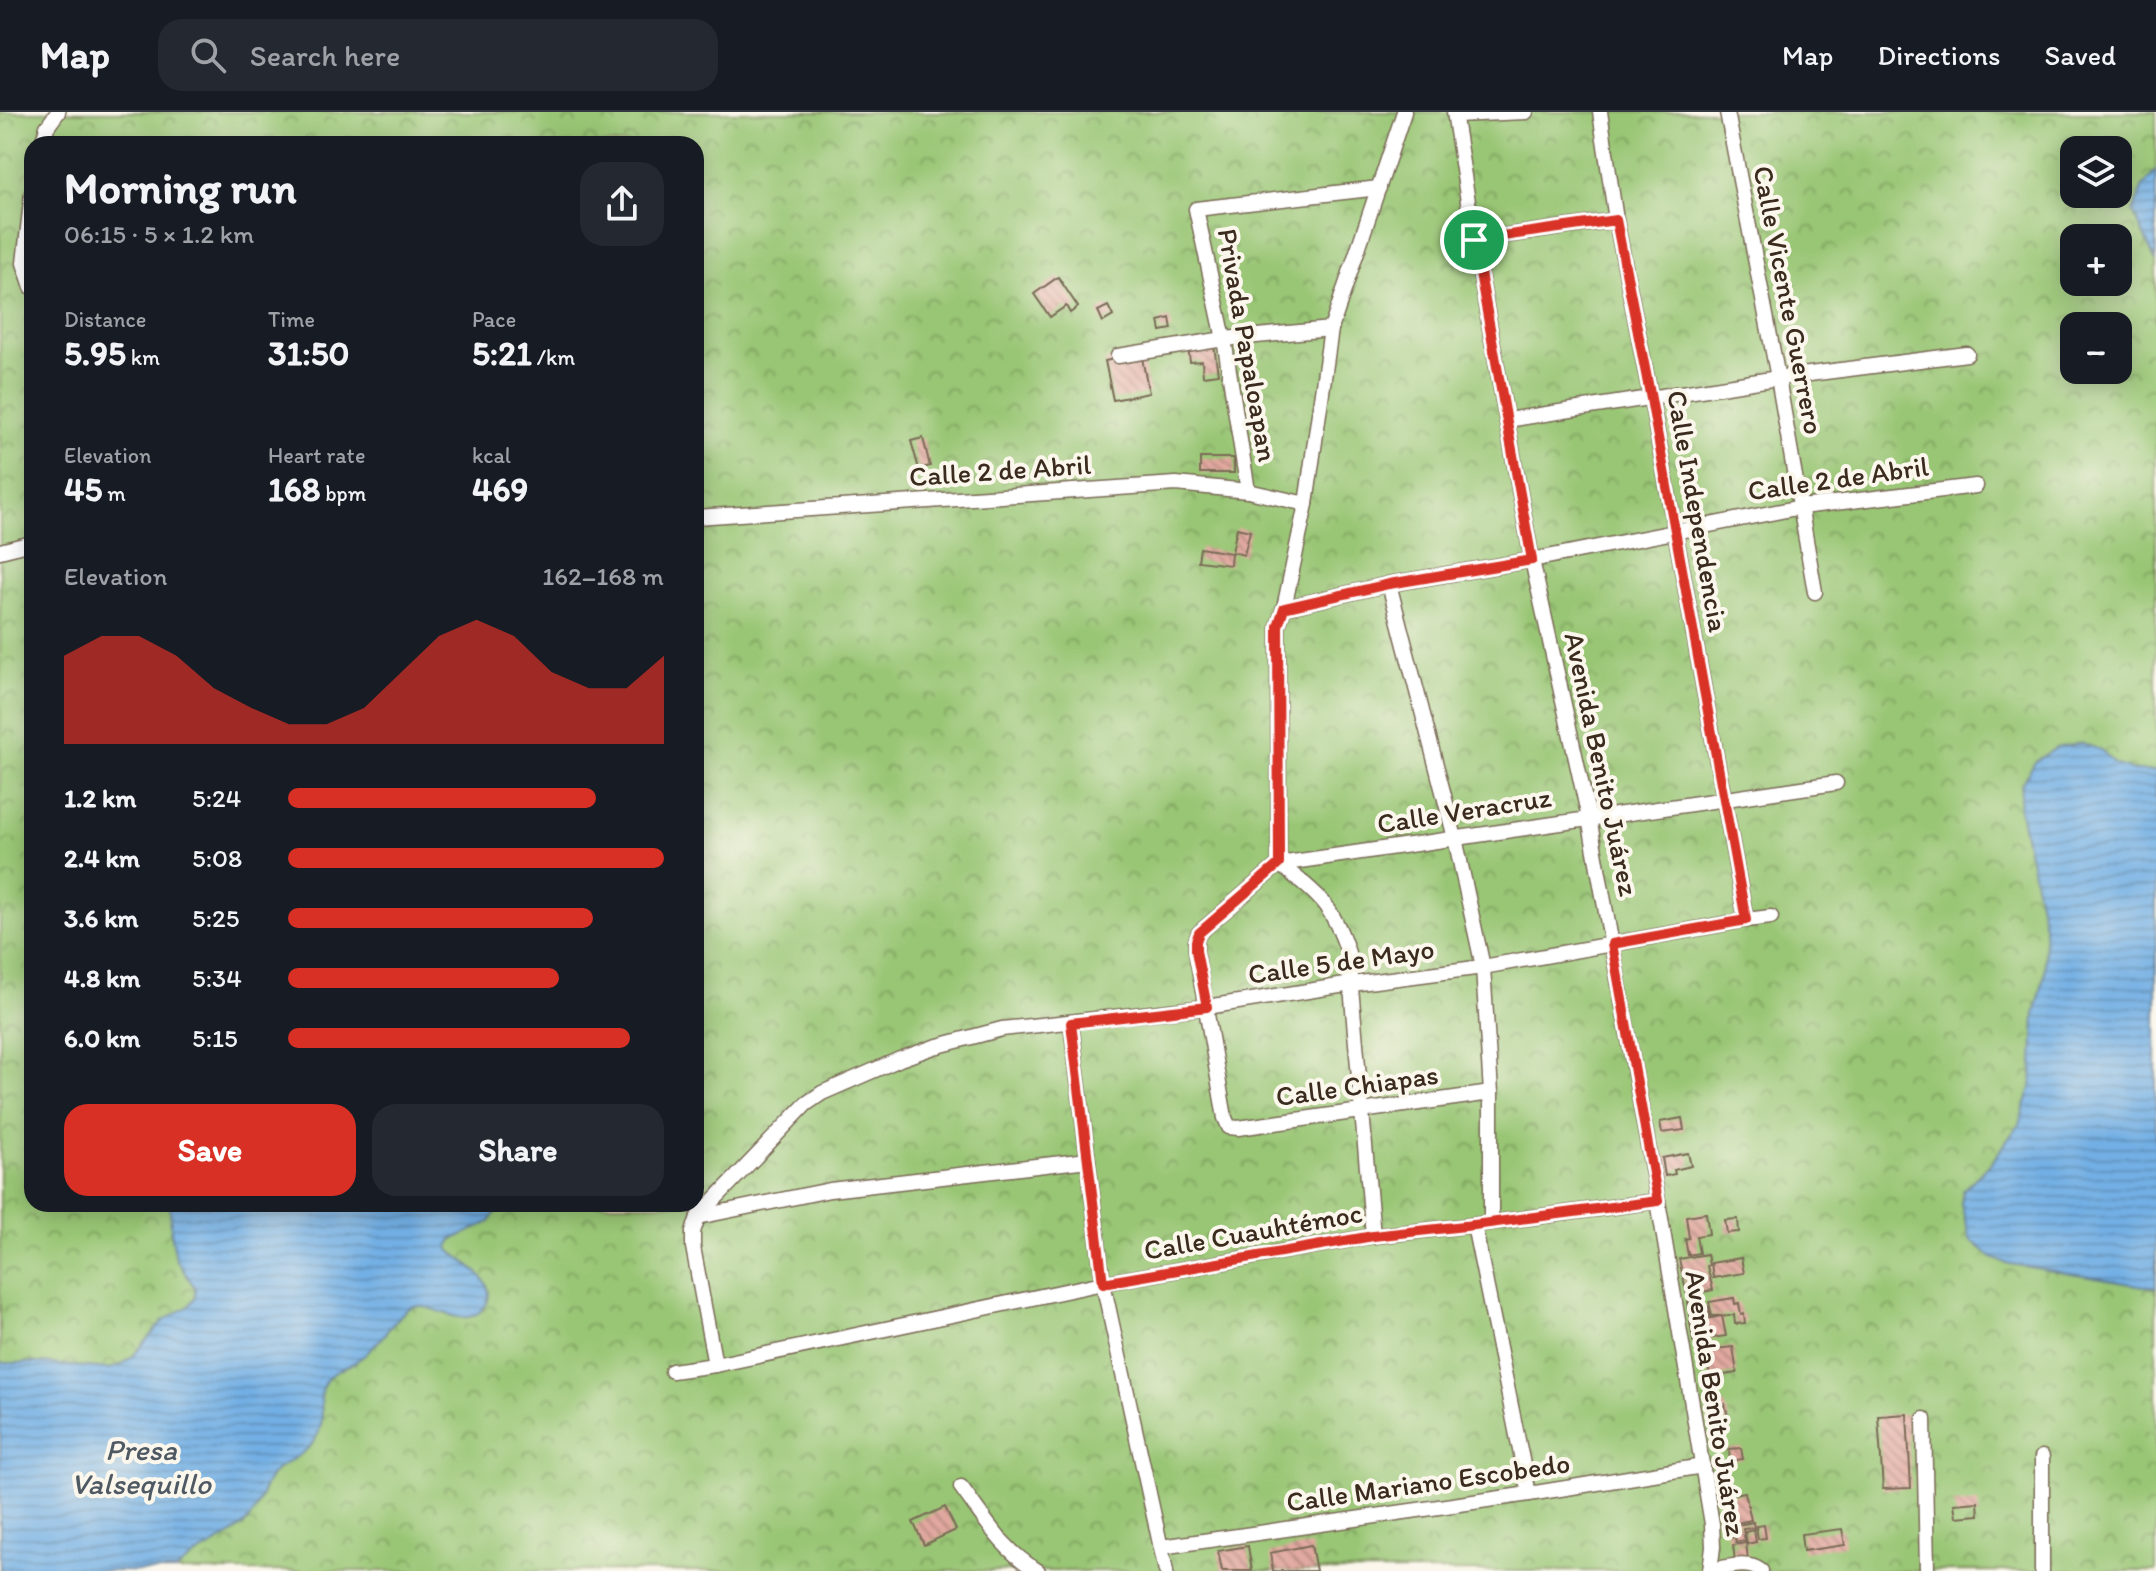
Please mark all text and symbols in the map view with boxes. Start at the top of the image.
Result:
search box [158,19,718,91]
text: Map [40,32,110,78]
icon: search [186,33,230,77]
text: Search here [250,37,400,74]
text: Map [1782,38,1833,72]
text: Directions [1877,38,2001,72]
text: Saved [2045,38,2116,72]
map controls [2060,136,2132,384]
button: layers [2060,136,2132,208]
text: Morning run [64,161,297,214]
button: share [580,162,664,246]
street label: Calle Vicente Guerrero [1746,163,1832,437]
pin [1440,206,1508,274]
text: 06:15 · 5 × 1.2 km [64,218,254,250]
icon: arrive [1452,218,1496,262]
button: + [2060,224,2132,296]
street label: Privada Papaloapan [1211,226,1285,465]
text: Distance [64,306,146,333]
text: Time [268,306,315,333]
text: Pace [472,306,516,333]
button: − [2060,312,2132,384]
text: 5.95 [64,333,126,374]
text: 31:50 [268,333,349,374]
text: 5:21 [472,333,532,374]
text: km [126,344,160,371]
text: /km [532,344,575,371]
street label: Calle Independencia [1660,387,1736,635]
text: Elevation [64,442,151,469]
text: Heart rate [268,442,365,469]
text: kcal [472,442,511,469]
street label: Calle 2 de Abril [908,447,1092,493]
street label: Calle 2 de Abril [1745,448,1931,508]
text: 45 [64,469,102,510]
text: 168 [268,469,320,510]
text: 469 [472,469,528,510]
text: m [102,480,126,507]
text: bpm [320,480,366,507]
text: Elevation [64,560,167,592]
text: 162–168 m [542,560,664,592]
street label: Avenida Benito Juárez [1557,629,1647,899]
street label: Calle Veracruz [1375,779,1553,841]
text: 1.2 km [64,782,136,814]
text: 5:24 [192,782,241,814]
text: 2.4 km [64,842,140,874]
text: 5:08 [192,842,242,874]
text: 3.6 km [64,902,139,934]
text: 5:25 [192,902,239,934]
street label: Calle 5 de Mayo [1246,931,1436,991]
text: 4.8 km [64,962,141,994]
text: 5:34 [192,962,242,994]
text: 6.0 km [64,1022,140,1054]
text: 5:15 [192,1022,238,1054]
street label: Calle Chiapas [1274,1057,1440,1113]
button: Save [64,1104,356,1196]
button: Share [372,1104,664,1196]
street label: Calle Cuauhtémoc [1141,1195,1365,1267]
street label: Avenida Benito Juárez [1678,1268,1754,1538]
water label: Presa Valsequillo [71,1431,212,1502]
street label: Calle Mariano Escobedo [1284,1445,1572,1519]

